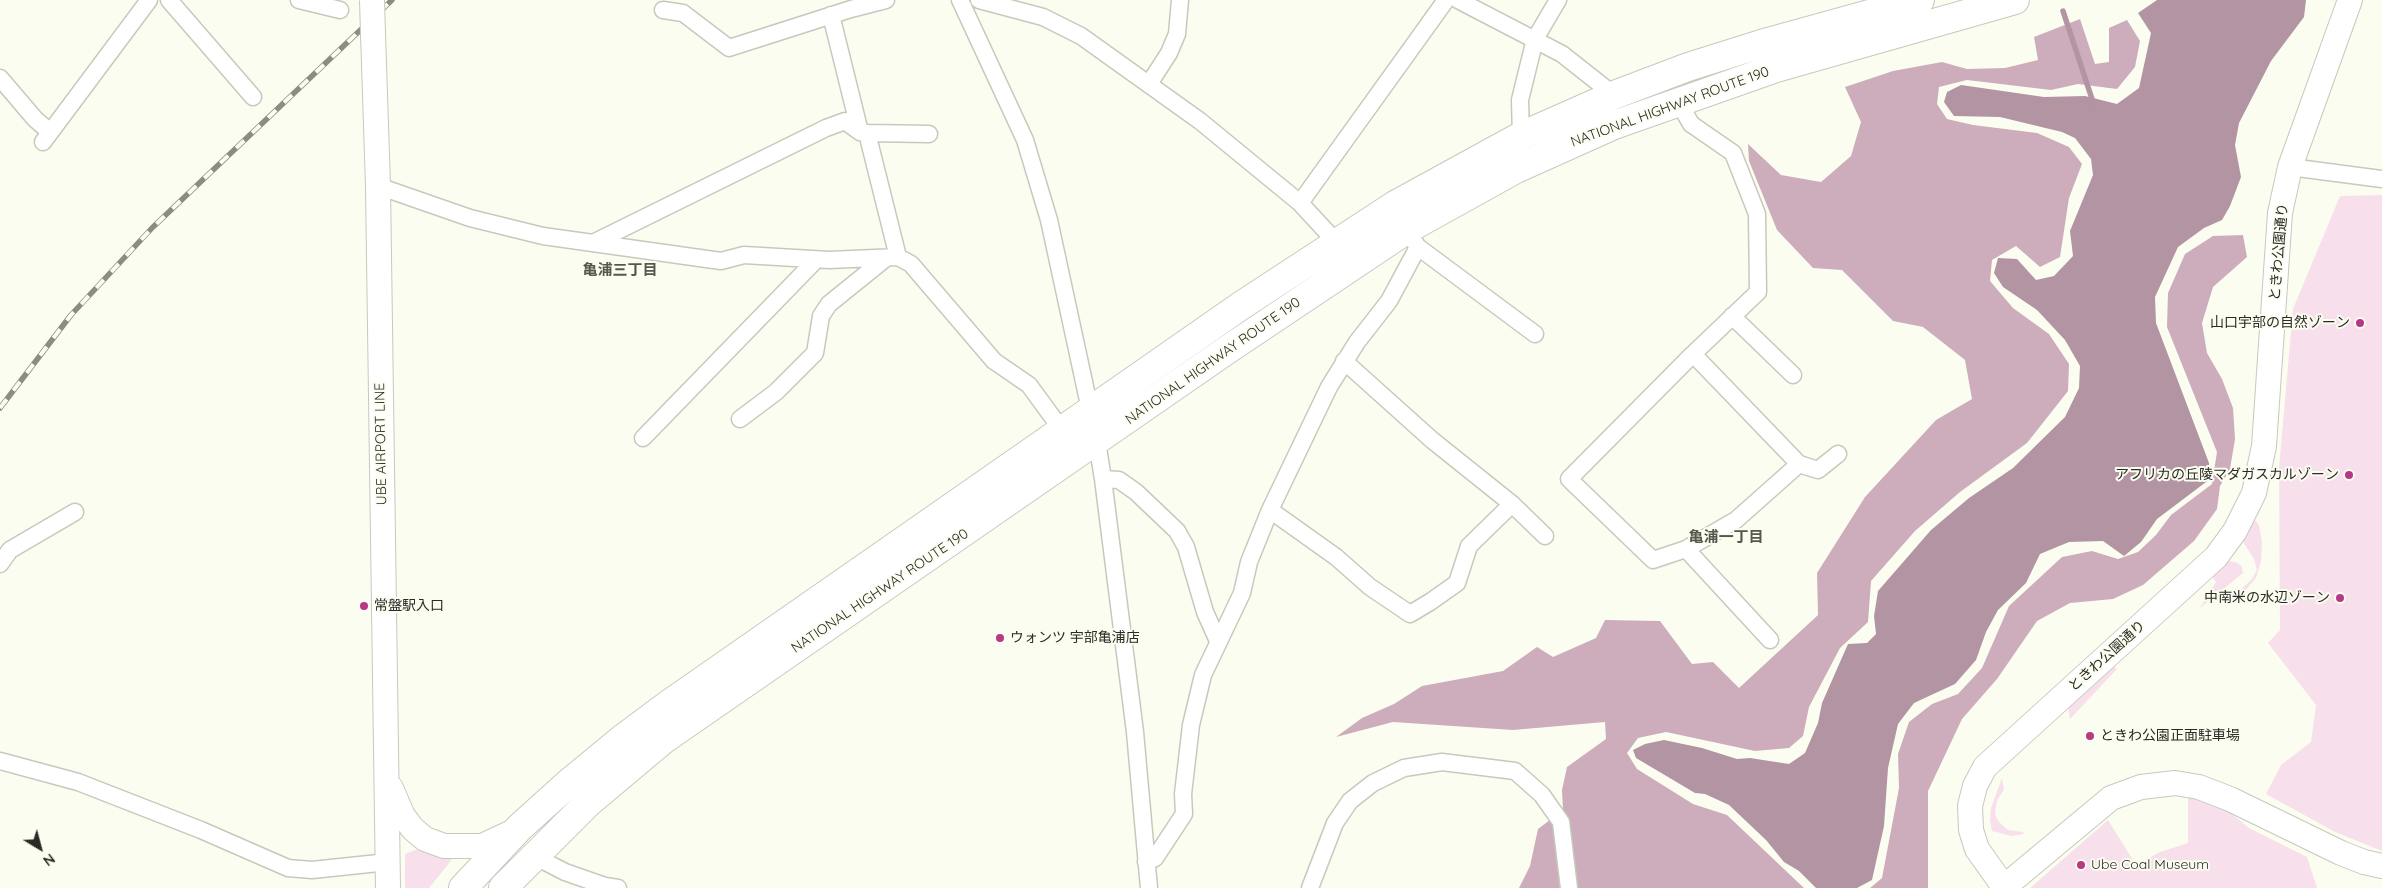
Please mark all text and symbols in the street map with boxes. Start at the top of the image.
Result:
street label: NATIONAL HIGHWAY ROUTE 190 [1568,63,1772,151]
street label: ときわ公園通り [2266,202,2292,302]
district label: 亀浦三丁目 [583,261,657,279]
street label: NATIONAL HIGHWAY ROUTE 190 [1122,294,1304,428]
place label: 山口宇部の自然ゾーン [2210,315,2350,331]
marker: 山口宇部の自然ゾーン [2354,317,2366,329]
street label: UBE AIRPORT LINE [372,383,390,505]
place label: アフリカの丘陵マダガスカルゾーン [2115,467,2339,483]
marker: アフリカの丘陵マダガスカルゾーン [2343,469,2355,481]
street label: NATIONAL HIGHWAY ROUTE 190 [788,525,972,657]
district label: 亀浦一丁目 [1689,528,1763,546]
place label: 中南米の水辺ゾーン [2204,590,2330,606]
marker: 中南米の水辺ゾーン [2334,592,2346,604]
place label: 常盤駅入口 [374,598,444,614]
marker: 常盤駅入口 [358,600,370,612]
street label: ときわ公園通り [2065,617,2149,695]
place label: ウォンツ 宇部亀浦店 [1010,630,1140,646]
marker: ウォンツ 宇部亀浦店 [994,632,1006,644]
place label: ときわ公園正面駐車場 [2100,728,2240,744]
marker: ときわ公園正面駐車場 [2084,730,2096,742]
north arrow [15,823,65,873]
text: N [40,850,59,870]
place label: Ube Coal Museum [2091,857,2209,873]
marker: Ube Coal Museum [2075,859,2087,871]

